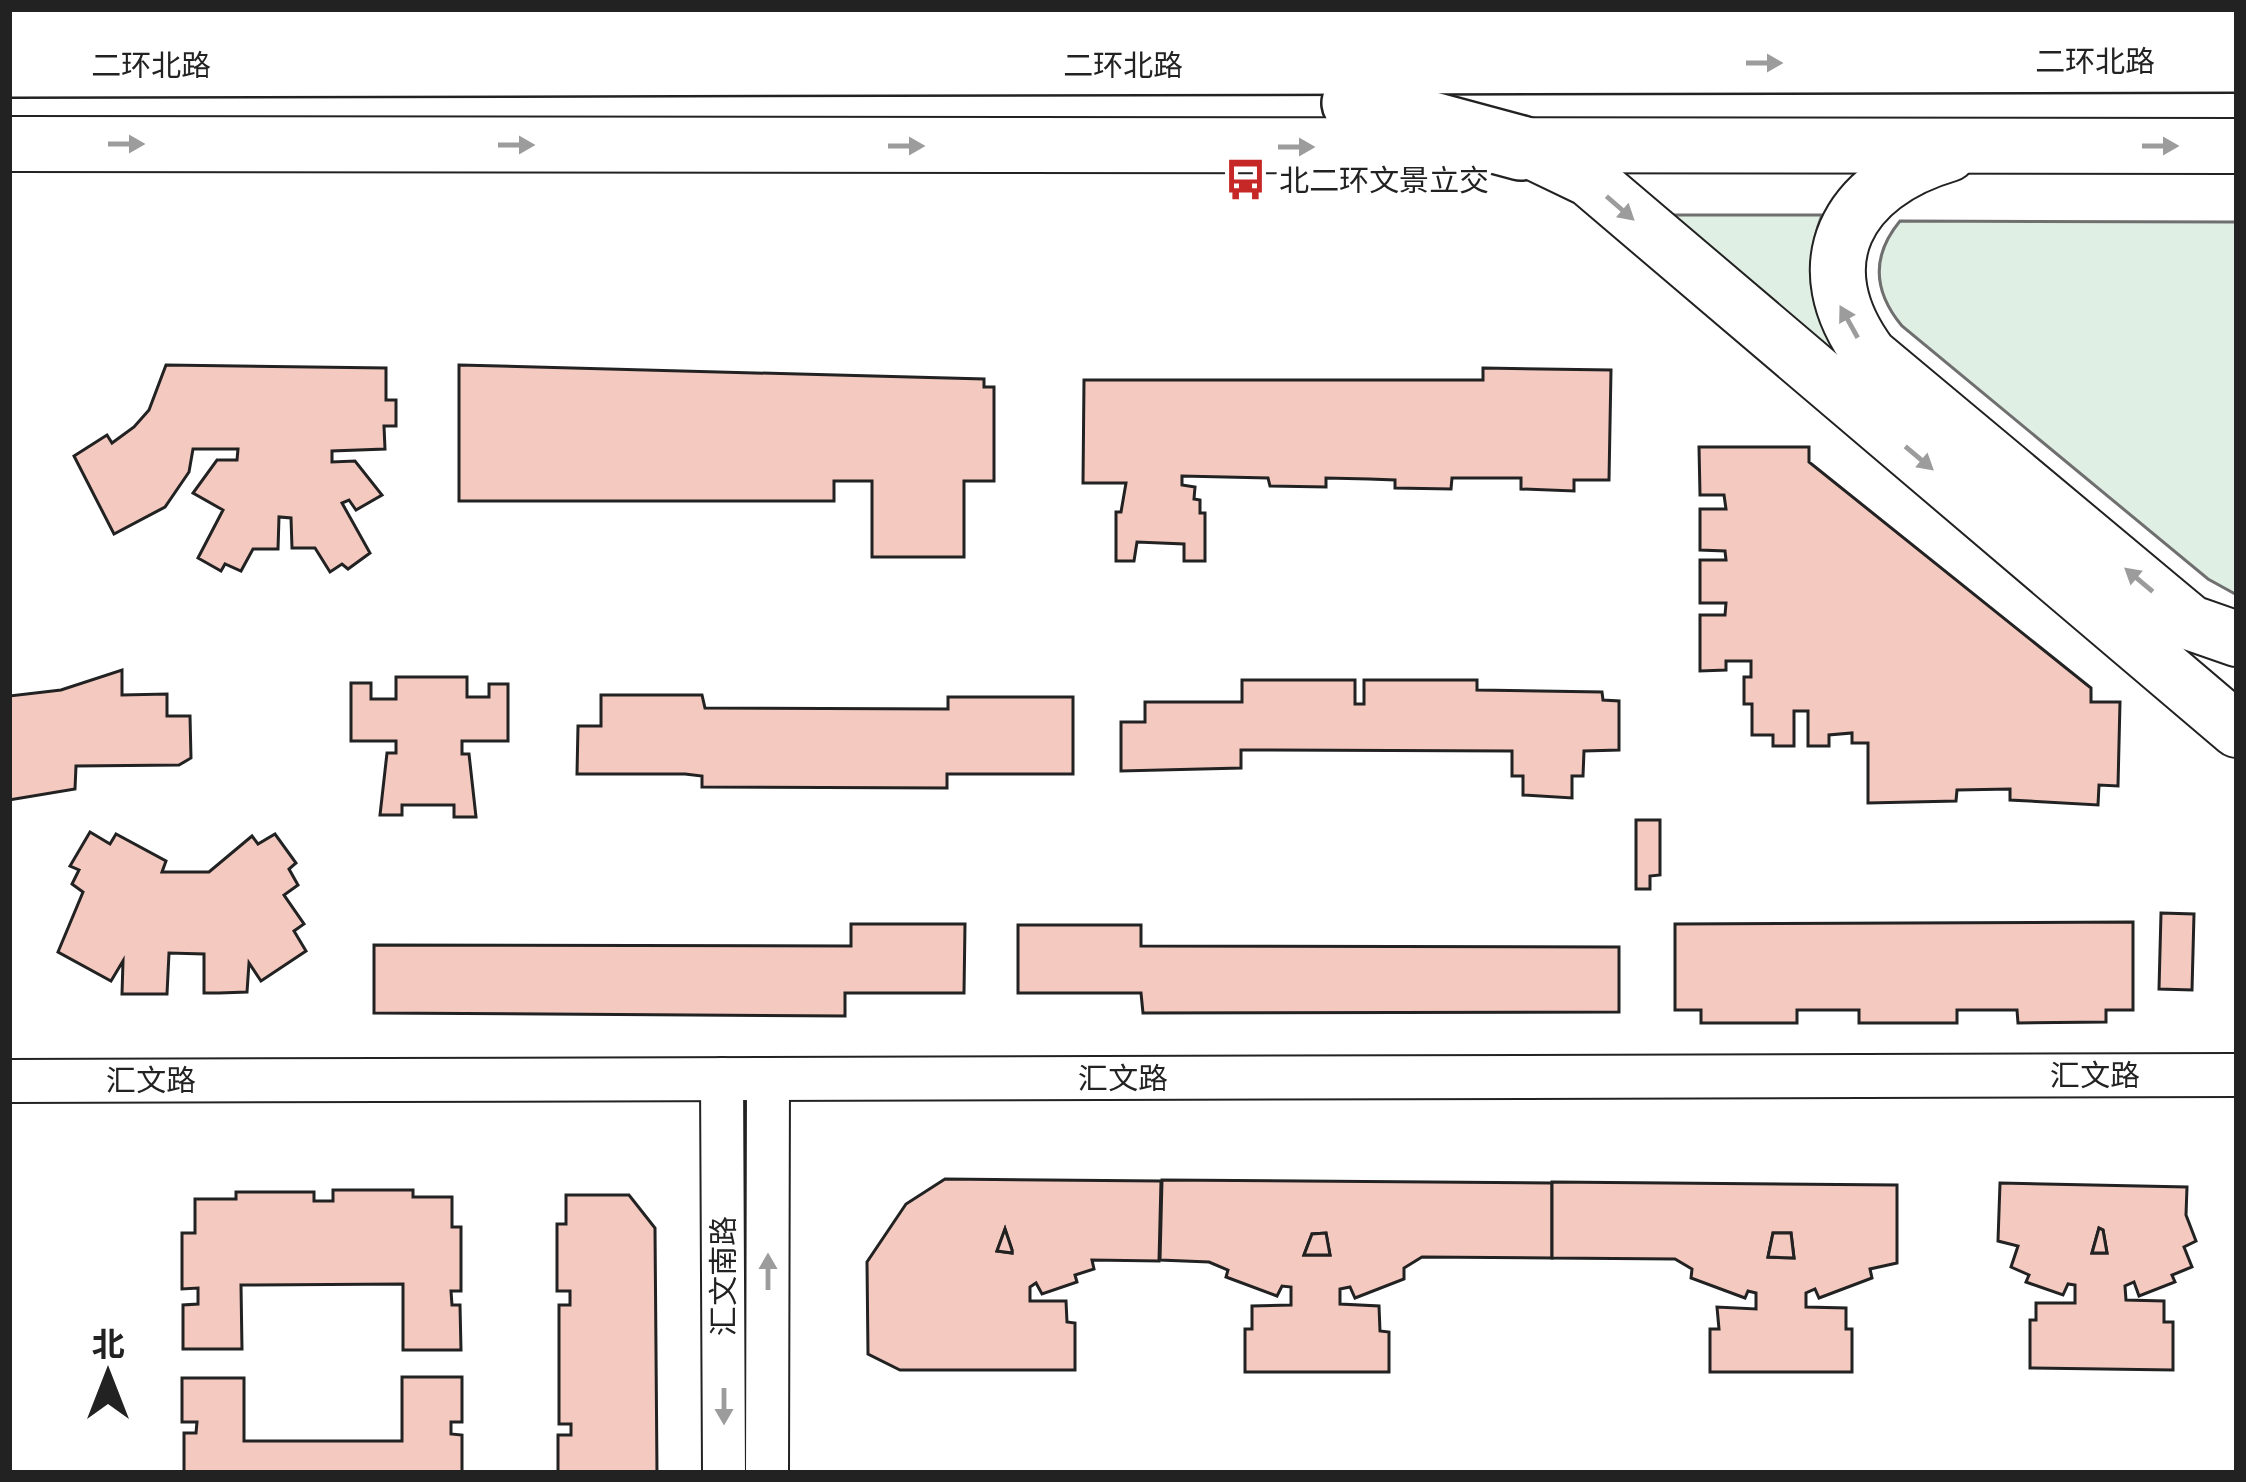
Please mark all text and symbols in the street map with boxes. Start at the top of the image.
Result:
street label: 二环北路 [2035,45,2155,78]
street label: 二环北路 [91,49,211,82]
street label: 二环北路 [1063,49,1183,82]
one-way arrow [1746,53,1784,72]
one-way arrow [108,134,146,154]
one-way arrow [498,135,536,155]
one-way arrow [888,136,926,156]
one-way arrow [2142,136,2180,156]
one-way arrow [1278,137,1316,157]
bus stop icon: 北二环文景立交 [1222,157,1268,203]
place label: 北二环文景立交 [1279,164,1489,197]
one-way arrow [1605,194,1635,221]
one-way arrow [1839,304,1860,339]
one-way arrow [1904,445,1934,471]
one-way arrow [2123,567,2154,593]
street label: 汇文路 [2050,1059,2140,1092]
street label: 汇文路 [1078,1062,1168,1095]
street label: 汇文路 [106,1064,196,1097]
street label: 汇文南路 [707,1216,740,1336]
one-way arrow [758,1252,778,1290]
north arrow [48,1314,168,1434]
text: 北 [92,1326,125,1363]
one-way arrow [714,1388,734,1426]

